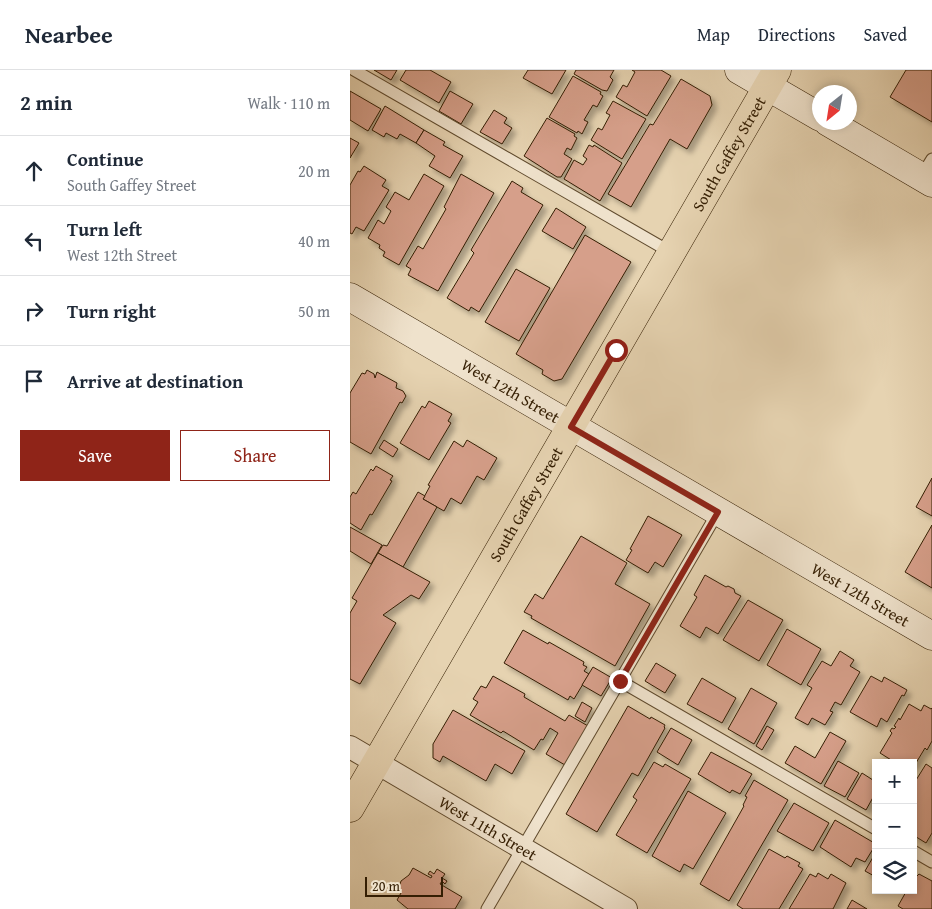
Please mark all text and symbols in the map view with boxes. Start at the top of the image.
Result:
text: Nearbee [25,17,113,52]
text: Map [697,21,730,48]
text: Directions [758,21,835,48]
text: Saved [863,21,907,48]
north arrow [812,85,857,130]
text: 2 min [20,87,72,118]
text: Walk · 110 m [247,91,330,115]
street label: South Gaffey Street [686,91,772,216]
text: Continue [67,145,144,173]
icon: ahead [20,157,48,185]
text: 20 m [298,159,330,183]
text: South Gaffey Street [67,173,197,197]
text: Turn left [67,215,142,243]
icon: left [20,227,48,255]
text: 40 m [298,229,330,253]
text: West 12th Street [67,243,177,267]
icon: right [20,297,48,325]
text: Turn right [67,297,156,325]
text: 50 m [298,299,330,323]
route start [605,339,628,362]
street label: West 12th Street [457,353,565,429]
icon: arrive [20,367,48,395]
text: Arrive at destination [67,367,243,395]
button: Save [20,430,170,481]
button: Share [180,430,330,481]
street label: South Gaffey Street [483,442,569,566]
street label: West 12th Street [807,556,915,633]
route end [609,670,632,693]
map controls [872,759,917,894]
button: + [872,759,917,804]
street label: West 11th Street [434,790,542,866]
button: − [872,804,917,849]
button: layers [872,849,917,894]
scale bar [365,874,442,897]
text: 20 m [372,876,400,896]

